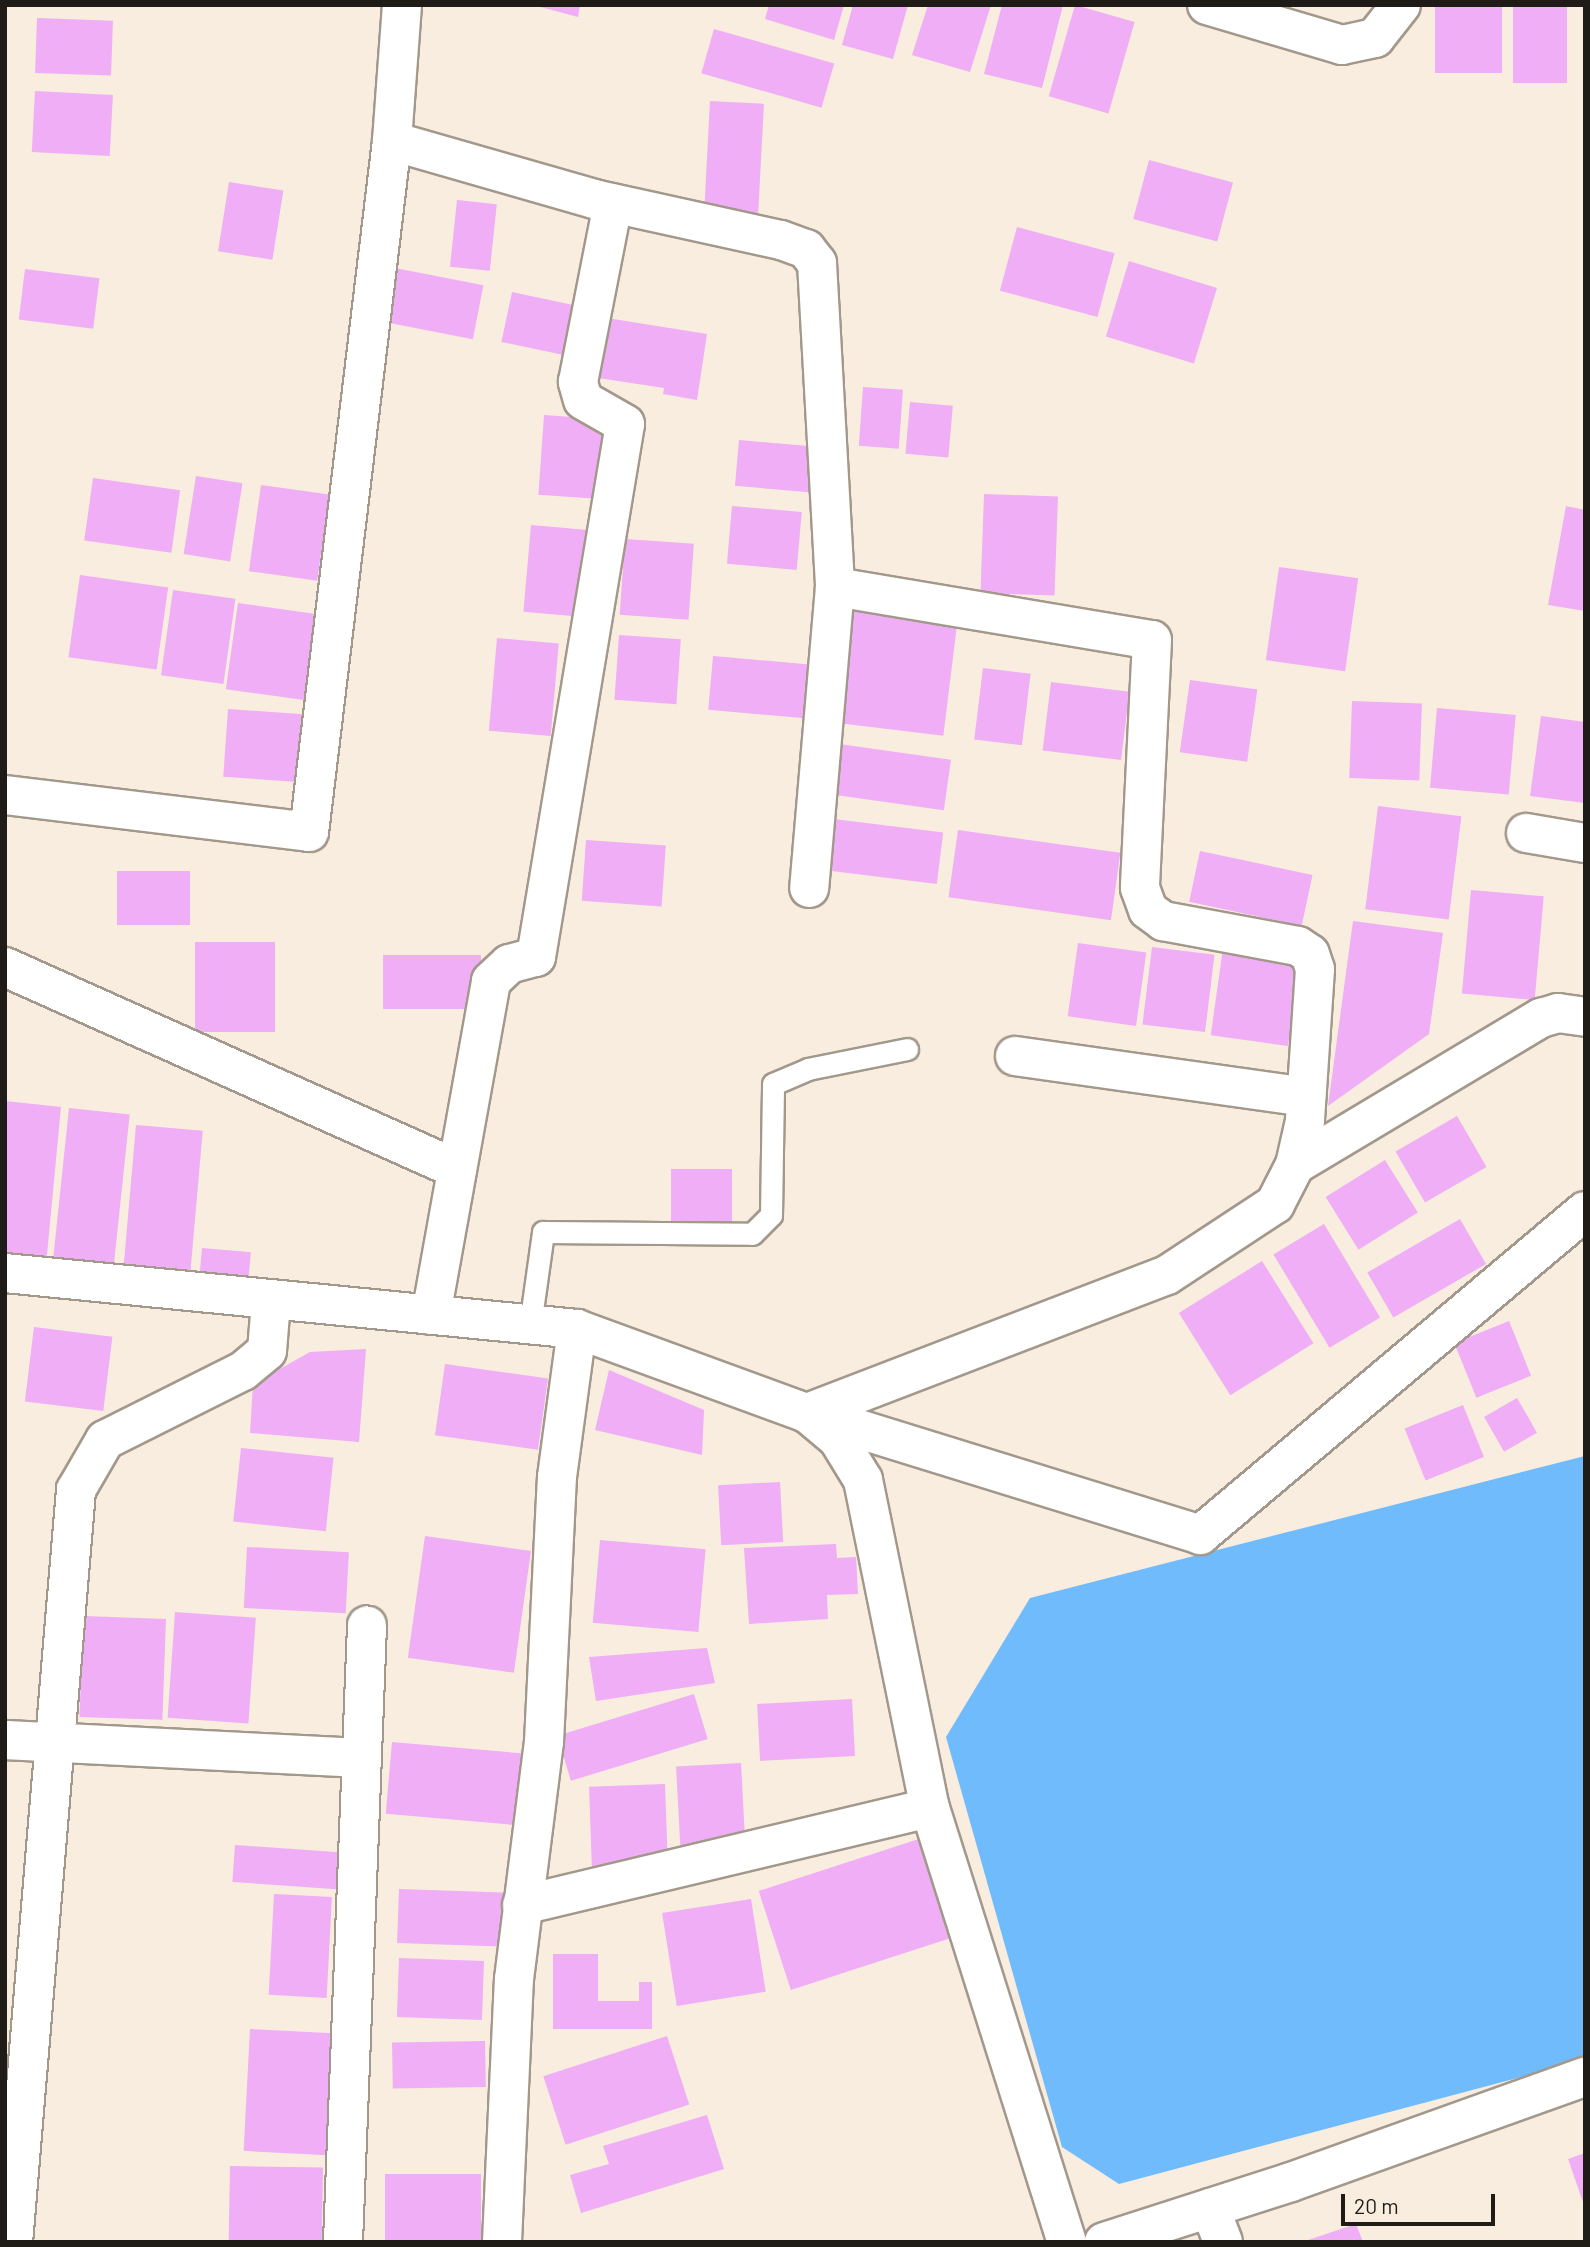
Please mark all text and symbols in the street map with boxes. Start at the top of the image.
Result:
scale bar [1345,2180,1499,2224]
text: 20 m [1354,2193,1399,2218]

